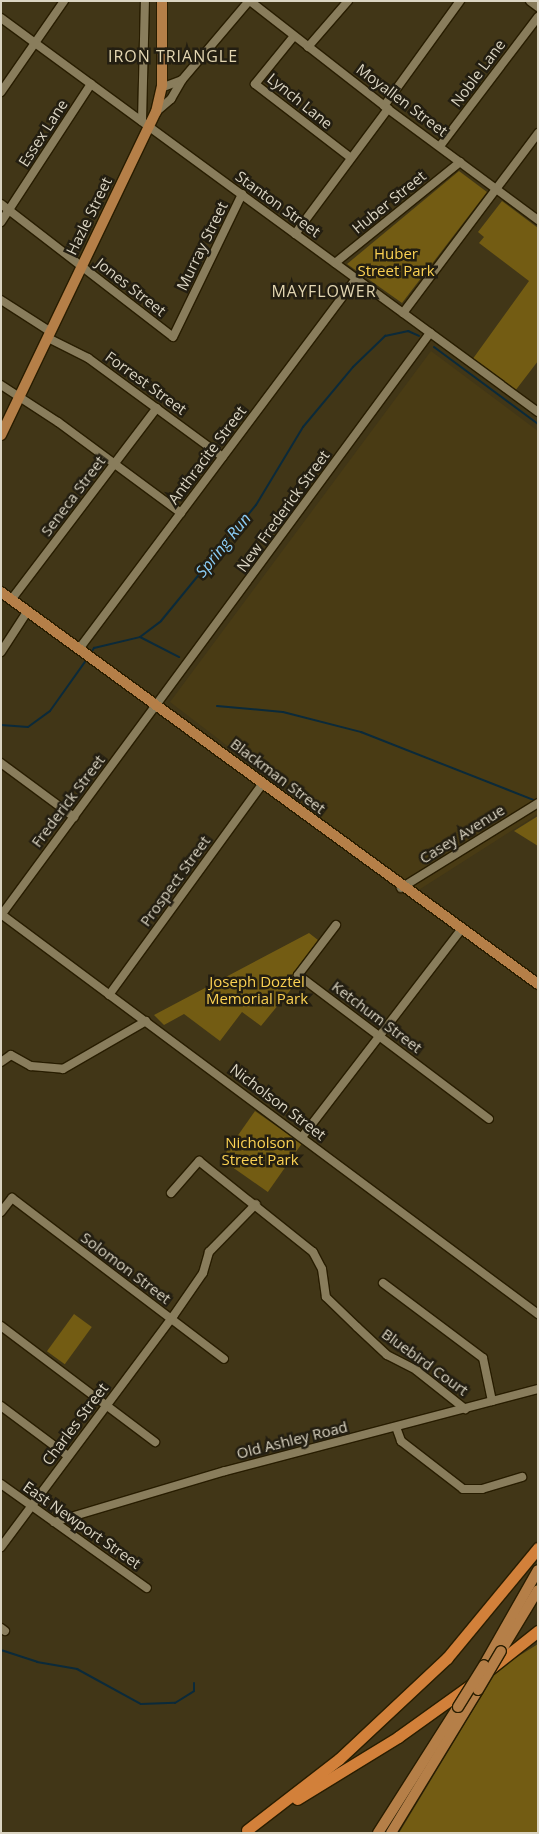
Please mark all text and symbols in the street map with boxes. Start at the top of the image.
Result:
street label: Noble Lane [447,36,509,110]
district label: IRON TRIANGLE [106,46,240,66]
street label: Moyallen Street [353,60,451,140]
street label: Lynch Lane [264,69,336,133]
street label: Essex Lane [15,96,71,170]
street label: Stanton Street [232,167,324,241]
street label: Huber Street [348,167,430,237]
street label: Hazle Street [62,174,116,258]
street label: Murray Street [173,199,231,293]
park label: Huber Street Park [357,244,435,279]
street label: Jones Street [93,254,169,320]
district label: MAYFLOWER [270,281,378,301]
street label: Forrest Street [102,348,190,418]
street label: Anthracite Street [164,402,250,508]
street label: New Frederick Street [233,447,333,575]
street label: Seneca Street [37,452,109,540]
water label: Spring Run [191,509,255,581]
street label: Blackman Street [227,734,329,818]
street label: Frederick Street [28,751,108,851]
street label: Casey Avenue [416,801,508,867]
street label: Prospect Street [136,832,214,930]
park label: Joseph Doztel Memorial Park [206,972,308,1007]
street label: Ketchum Street [328,977,426,1057]
street label: Nicholson Street [226,1060,330,1144]
park label: Nicholson Street Park [221,1133,299,1168]
street label: Solomon Street [77,1228,175,1308]
street label: Bluebird Court [378,1325,472,1399]
street label: Charles Street [38,1379,112,1469]
street label: Old Ashley Road [235,1418,349,1462]
street label: East Newport Street [20,1478,144,1572]

